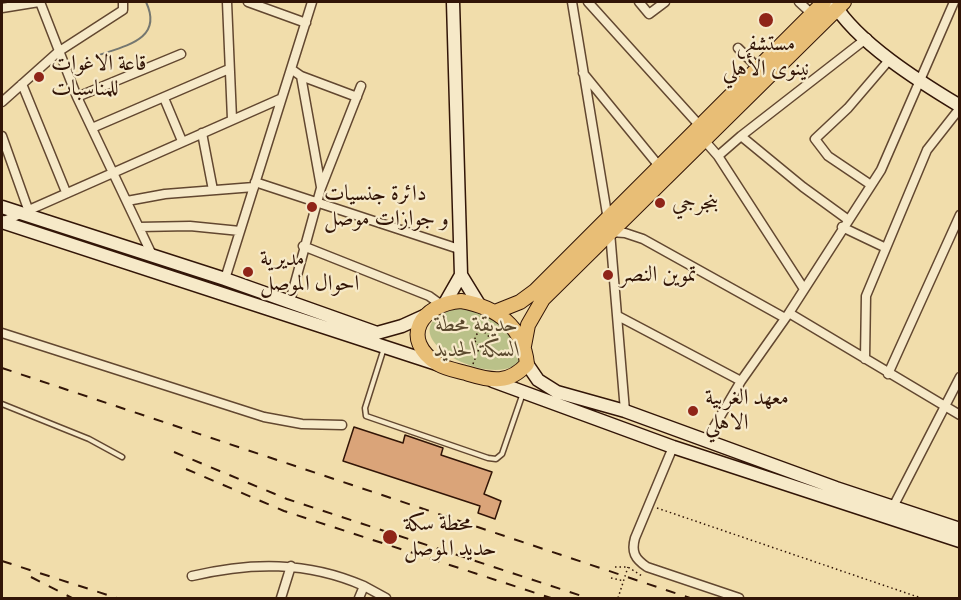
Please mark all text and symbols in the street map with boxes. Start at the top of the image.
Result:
marker: مستشفى نينوى الأهلي [757,11,775,29]
place label: مستشفى نينوى الأهلي [722,31,810,82]
place label: قاعة الاغوات للمناسبات [51,51,146,102]
marker: قاعة الاغوات للمناسبات [32,70,46,84]
place label: دائرة جنسيات و جوازات موصل [324,181,449,232]
place label: بنجرجي [672,190,718,216]
marker: بنجرجي [653,196,667,210]
marker: دائرة جنسيات و جوازات موصل [305,200,319,214]
place label: مديرية احوال الموصل [260,246,359,298]
place label: تموين النصر [620,262,697,288]
marker: مديرية احوال الموصل [241,265,255,279]
marker: تموين النصر [601,268,615,282]
park label: حديقة محطة السكة الحديد [434,312,520,364]
place label: معهد الغربية الاهلي [705,385,789,436]
marker: معهد الغربية الاهلي [686,404,700,418]
place label: محطة سكة حديد الموصل [404,511,497,562]
marker: محطة سكة حديد الموصل [381,528,399,546]

